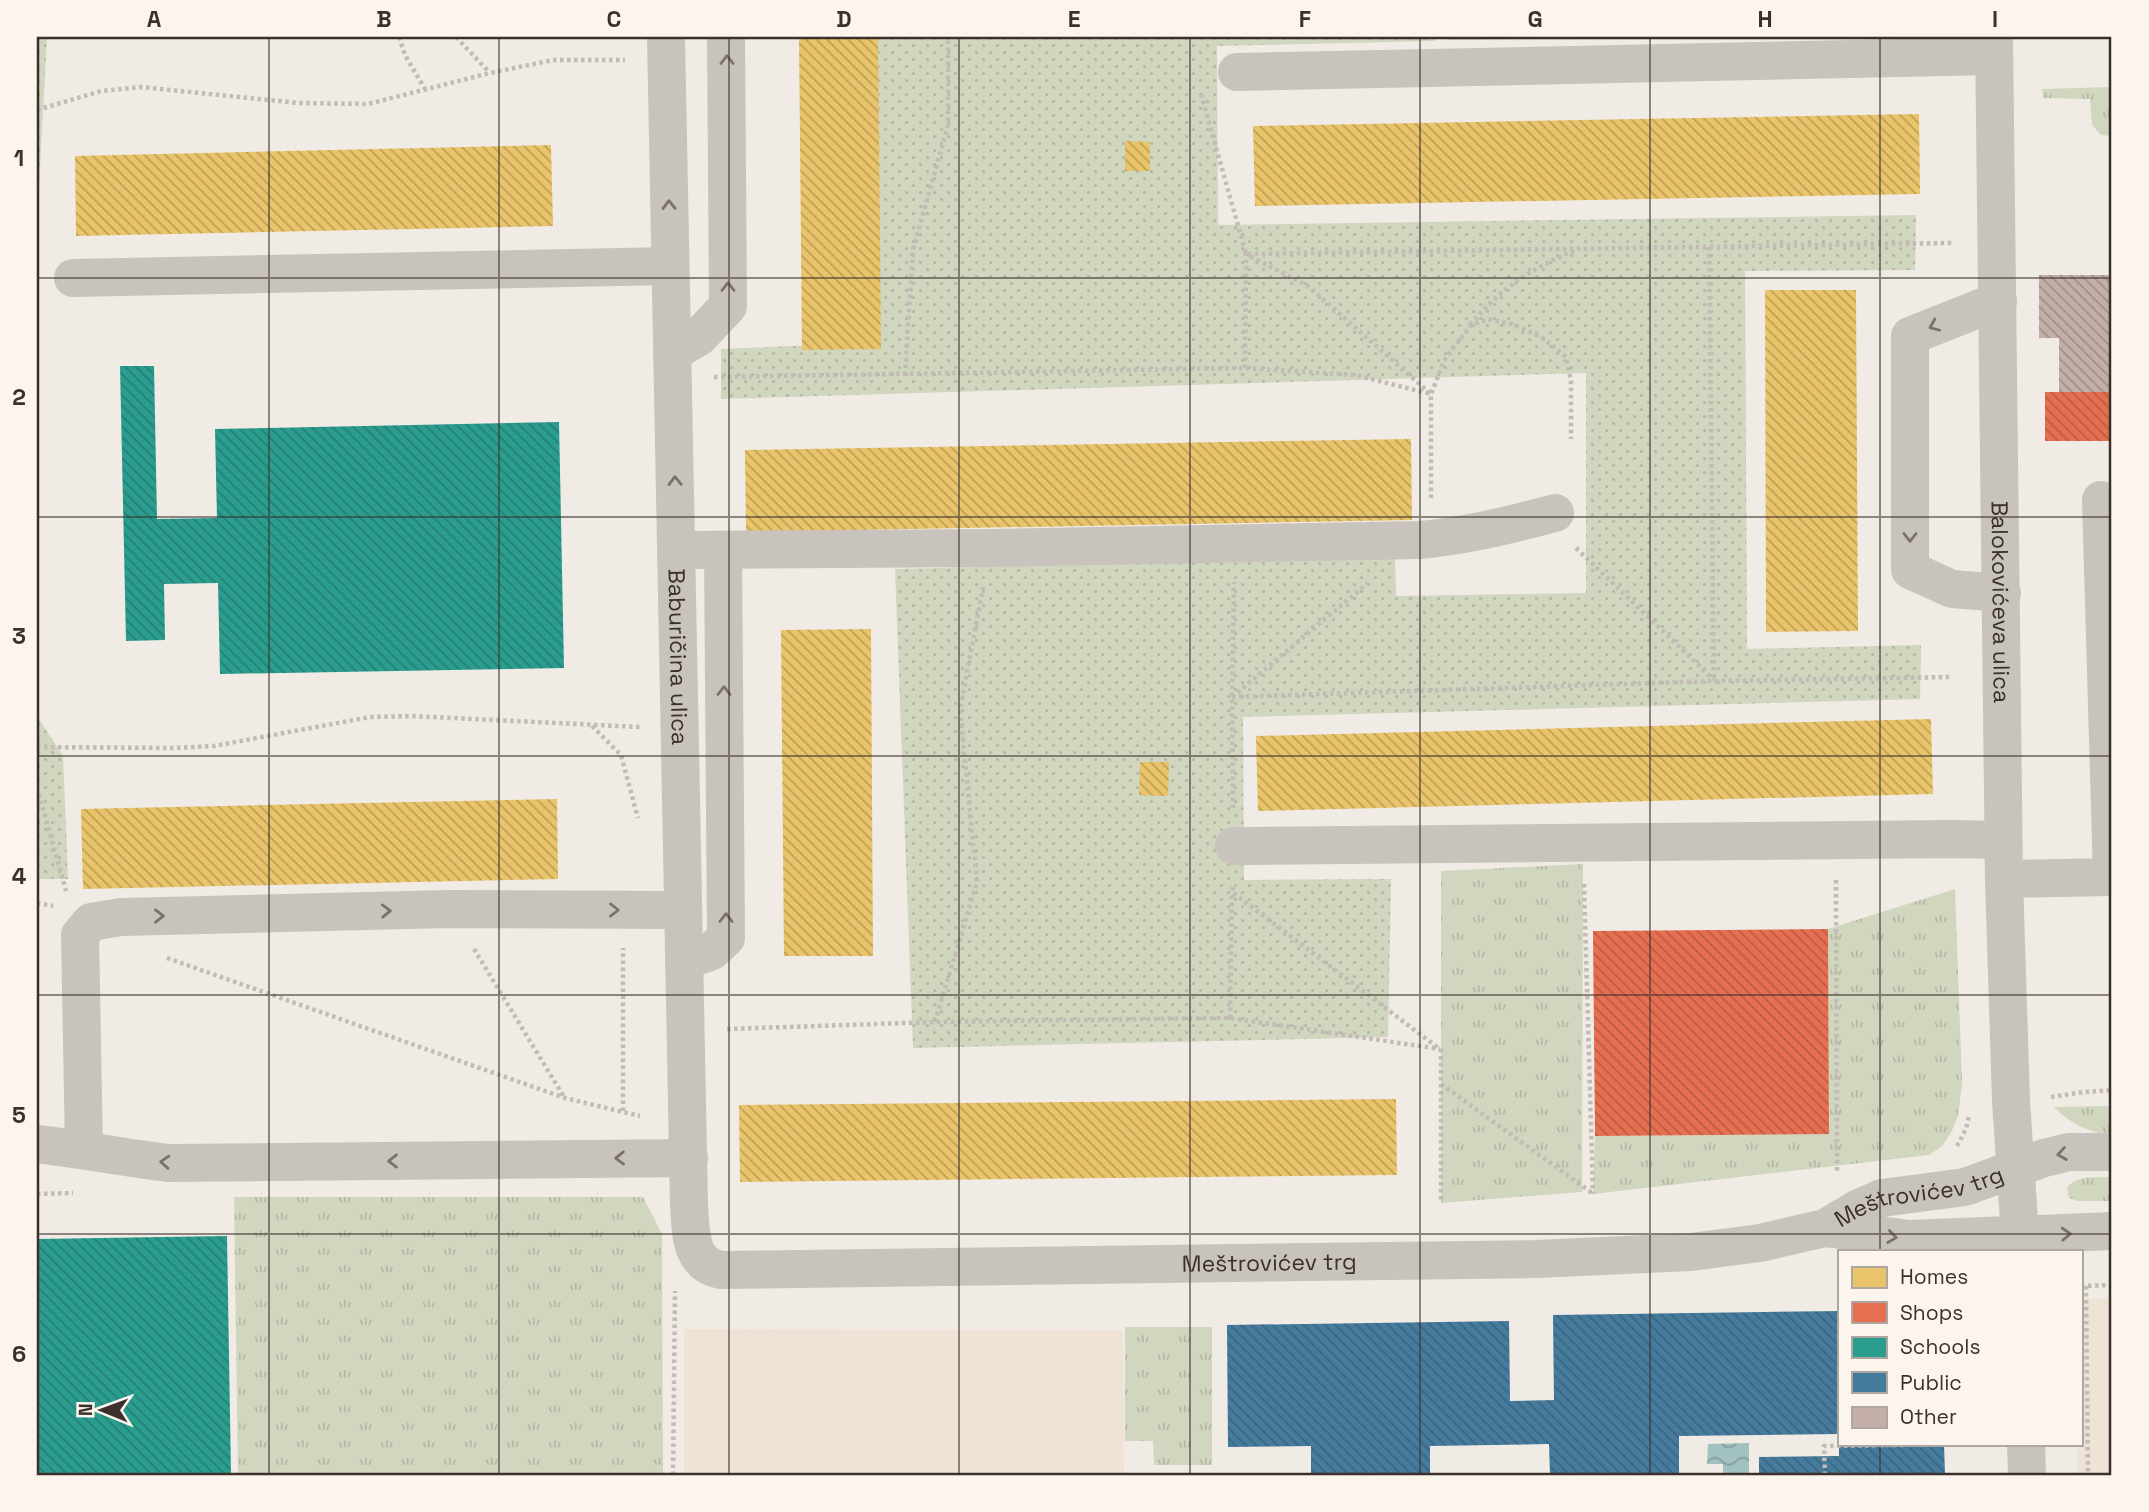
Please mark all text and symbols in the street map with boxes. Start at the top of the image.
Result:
text: A [147,4,162,34]
text: B [376,4,392,34]
text: C [607,4,621,34]
text: D [836,4,852,34]
text: E [1068,4,1080,34]
text: F [1299,4,1311,34]
text: G [1527,4,1543,34]
text: H [1757,4,1773,34]
text: I [1992,4,1998,34]
one-way arrow [719,54,734,65]
text: 1 [14,143,24,173]
one-way arrow [661,199,677,210]
one-way arrow [720,282,736,292]
one-way arrow [1929,318,1941,332]
text: 2 [12,382,26,412]
one-way arrow [667,476,682,487]
street label: Balokovićeva ulica [1985,501,2017,703]
one-way arrow [1902,532,1918,543]
street label: Baburičina ulica [661,568,695,745]
text: 3 [12,621,26,651]
one-way arrow [716,685,732,695]
text: 4 [12,861,27,891]
one-way arrow [609,902,620,918]
one-way arrow [381,903,392,918]
one-way arrow [154,909,165,924]
one-way arrow [718,912,733,923]
text: 5 [12,1100,26,1130]
one-way arrow [2056,1146,2068,1161]
one-way arrow [615,1151,626,1166]
one-way arrow [387,1153,398,1169]
one-way arrow [160,1155,171,1170]
street label: Meštrovićev trg [1829,1159,2008,1234]
one-way arrow [2060,1227,2071,1242]
one-way arrow [1886,1229,1898,1244]
street label: Meštrovićev trg [1182,1246,1357,1279]
legend [1838,1250,2082,1446]
text: Homes [1900,1263,1968,1290]
text: Shops [1900,1299,1963,1326]
text: Schools [1900,1333,1980,1360]
text: 6 [12,1339,26,1369]
text: Public [1900,1369,1962,1396]
north arrow [66,1376,136,1446]
text: N [73,1403,98,1416]
text: Other [1900,1403,1957,1430]

